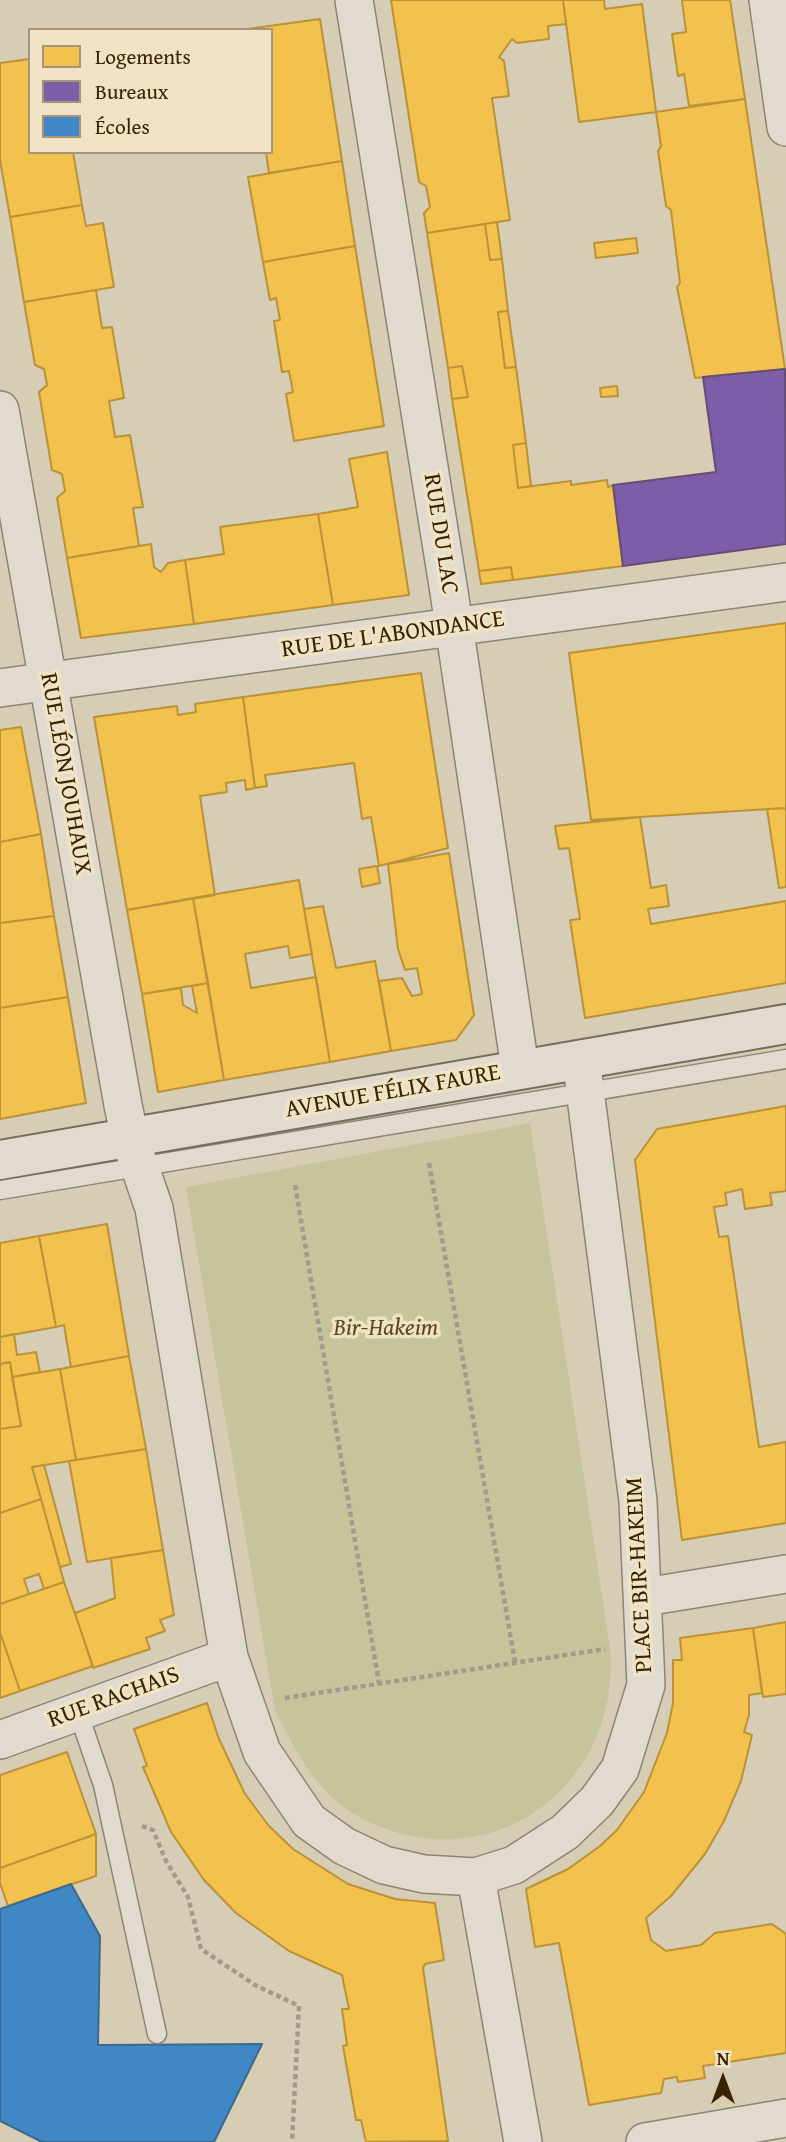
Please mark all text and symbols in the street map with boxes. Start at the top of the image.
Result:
legend [28,28,273,154]
text: Logements [95,41,191,72]
text: Bureaux [95,76,168,107]
text: Écoles [95,111,150,142]
street label: RUE DU LAC [416,472,464,596]
street label: RUE DE L'ABONDANCE [280,605,506,665]
street label: RUE LÉON JOUHAUX [33,671,97,877]
street label: AVENUE FÉLIX FAURE [283,1059,503,1125]
park label: Bir-Hakeim [334,1315,438,1343]
street label: PLACE BIR-HAKEIM [620,1476,660,1674]
street label: RUE RACHAIS [44,1661,184,1735]
north arrow [688,2044,758,2114]
text: N [717,2044,729,2072]

